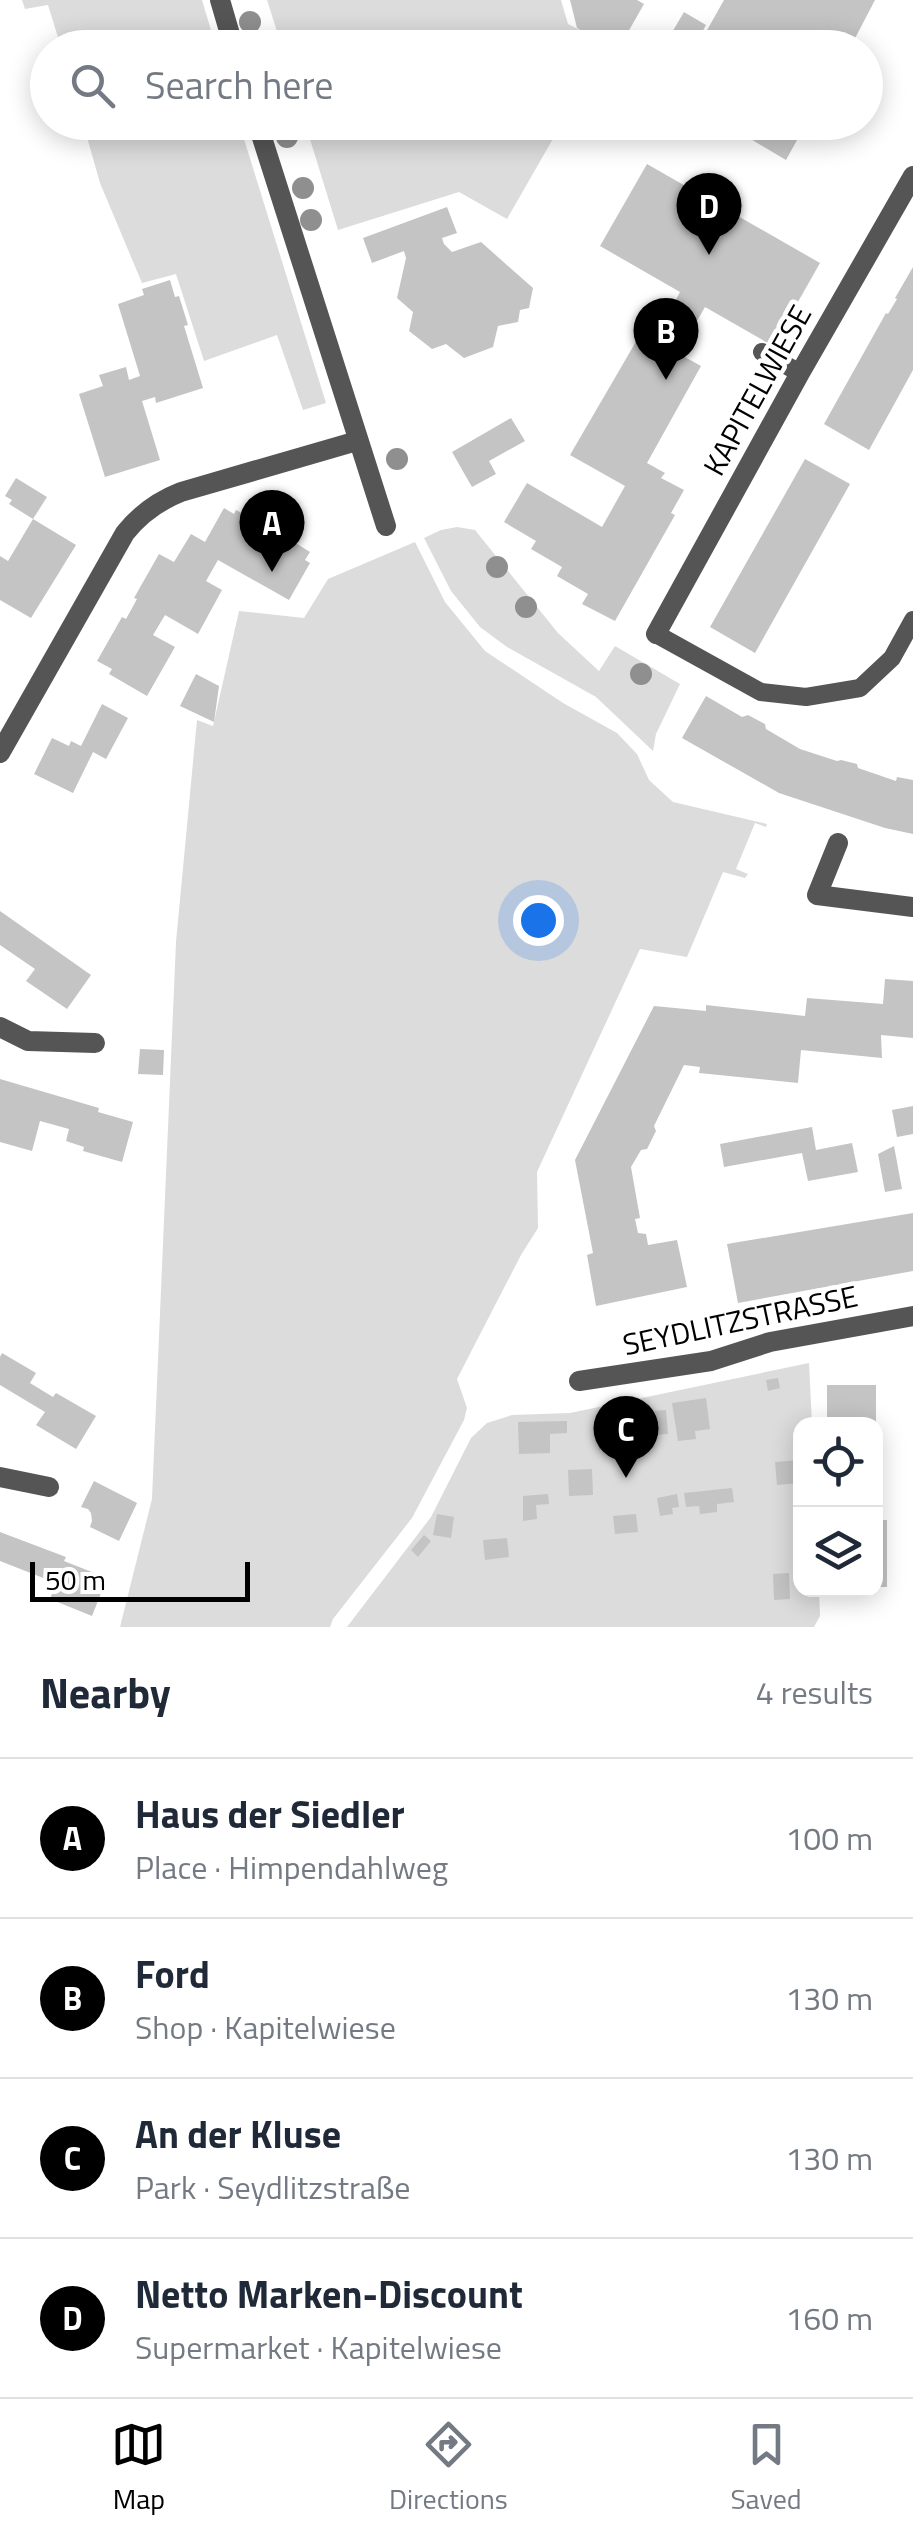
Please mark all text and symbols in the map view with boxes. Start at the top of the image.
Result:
search box [30,30,883,140]
text: Search here [145,56,333,114]
icon: search [65,58,120,113]
pin: D [676,172,742,255]
street label: KAPITELWIESE [691,296,823,484]
pin: B [634,298,698,380]
pin: A [240,490,304,572]
your location [513,895,564,946]
street label: SEYDLITZSTRASSE [618,1273,862,1367]
pin: C [594,1396,658,1478]
map controls [793,1417,883,1597]
button: locate [793,1417,883,1507]
button: layers [793,1507,883,1597]
scale bar [30,1557,250,1602]
text: 50 m [45,1558,106,1601]
text: Nearby [40,1660,171,1724]
text: 4 results [756,1668,873,1716]
text: Haus der Siedler [135,1785,405,1843]
text: A [63,1814,82,1862]
text: 100 m [785,1814,873,1862]
text: Place · Himpendahlweg [135,1843,448,1891]
text: Ford [135,1945,210,2003]
text: B [63,1974,82,2022]
text: 130 m [785,1974,873,2022]
text: Shop · Kapitelwiese [135,2003,396,2051]
text: An der Kluse [135,2105,341,2163]
text: C [64,2134,81,2182]
text: 130 m [785,2134,873,2182]
text: Park · Seydlitzstraße [135,2163,411,2211]
text: Netto Marken-Discount [135,2265,523,2323]
text: D [62,2294,83,2342]
text: 160 m [785,2294,873,2342]
text: Supermarket · Kapitelwiese [135,2323,502,2371]
tab: Map [111,2417,166,2520]
tab: Directions [389,2417,508,2520]
tab: Saved [730,2417,802,2520]

